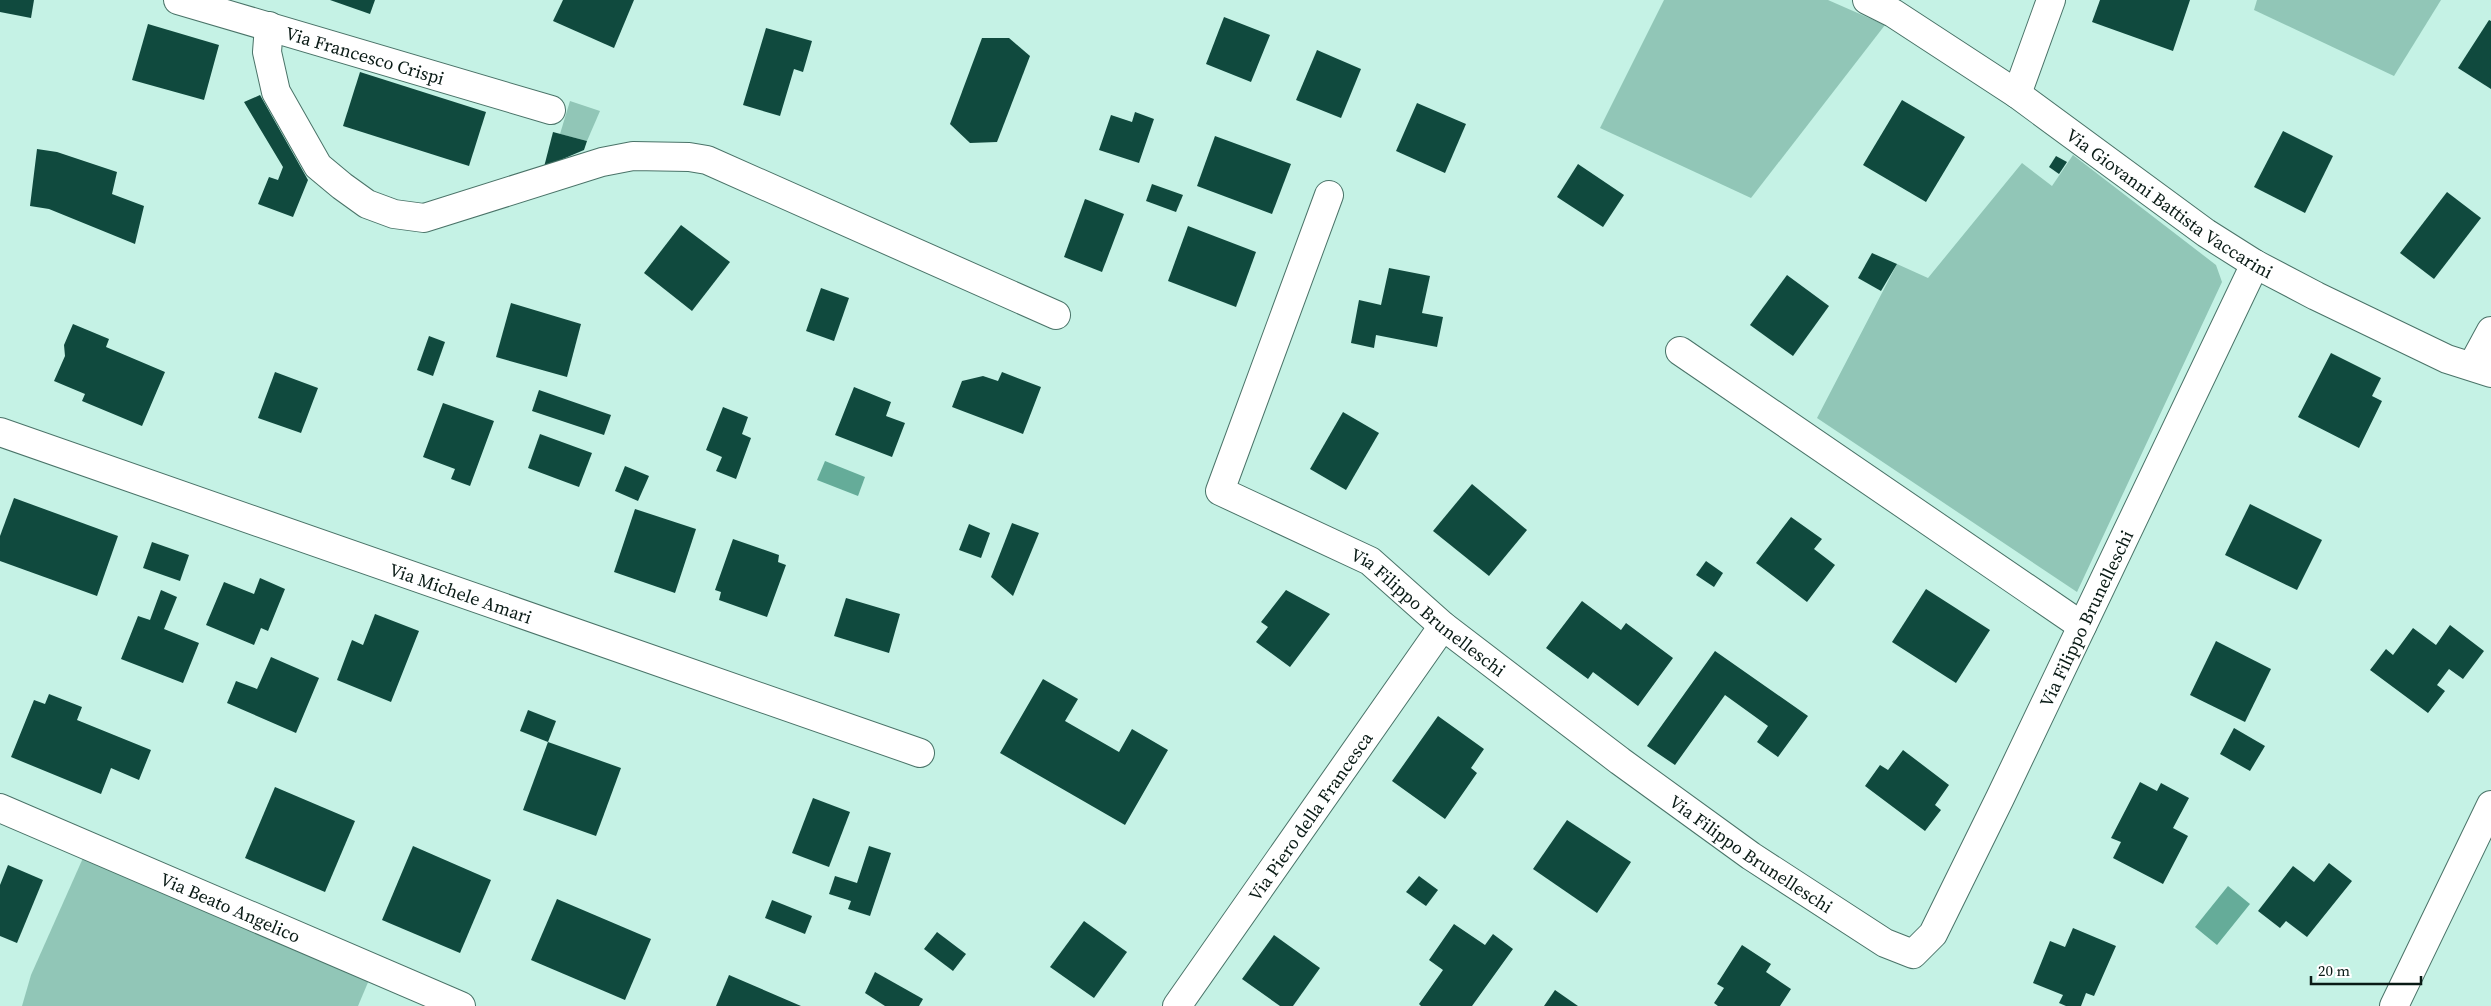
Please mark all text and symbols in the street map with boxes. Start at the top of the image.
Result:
street label: Via Francesco Crispi [283,20,447,90]
street label: Via Giovanni Battista Vaccarini [2061,122,2278,284]
street label: Via Filippo Brunelleschi [2033,526,2139,711]
street label: Via Filippo Brunelleschi [1347,541,1511,682]
street label: Via Michele Amari [386,556,535,629]
street label: Via Piero della Francesca [1242,726,1379,906]
street label: Via Filippo Brunelleschi [1664,788,1838,919]
street label: Via Beato Angelico [157,866,305,948]
scale bar [2311,954,2421,986]
text: 20 m [2318,960,2350,981]

